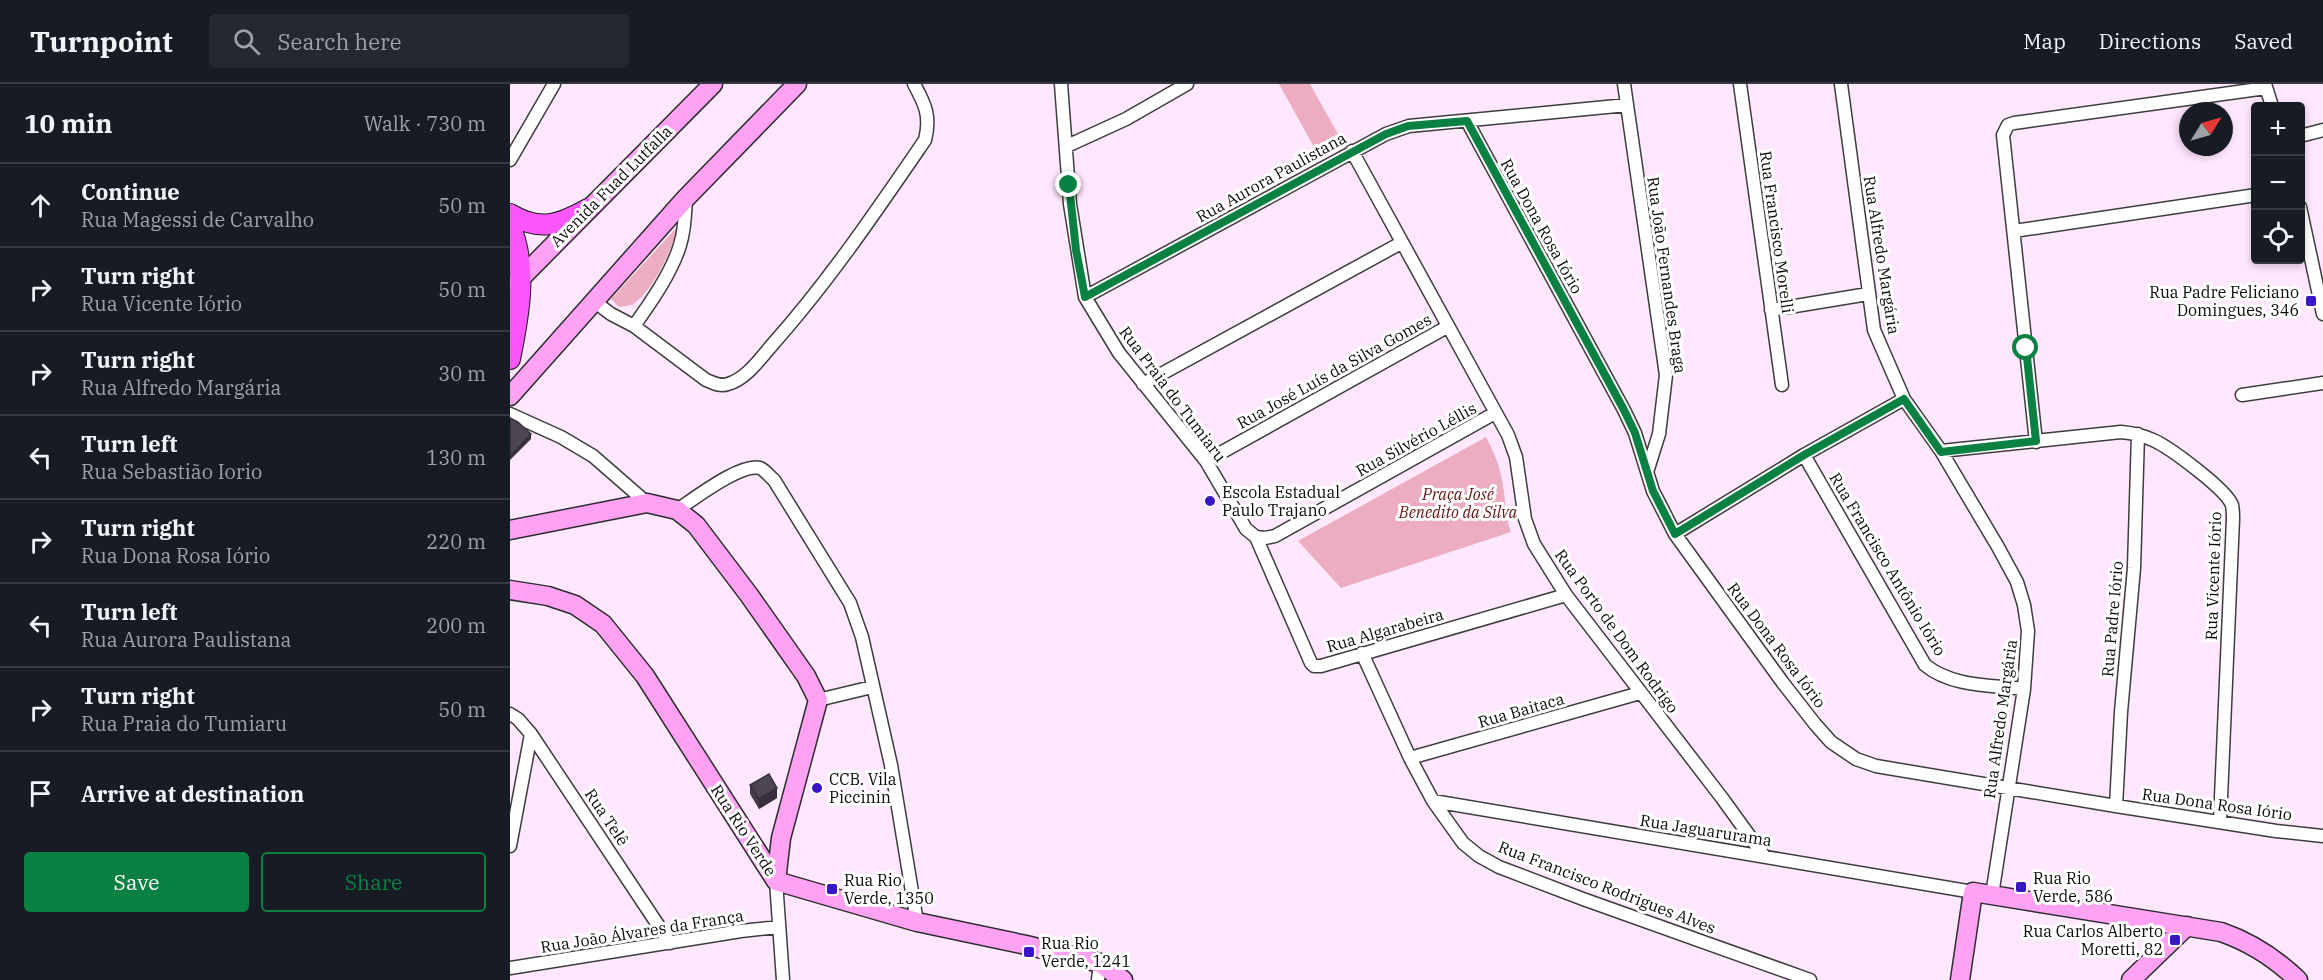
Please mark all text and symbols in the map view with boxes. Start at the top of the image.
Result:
search box [209,14,629,68]
text: Turnpoint [30,23,173,60]
icon: search [230,25,263,58]
text: Search here [278,27,402,56]
text: Map [2023,27,2066,55]
text: Directions [2099,27,2201,55]
text: Saved [2234,27,2293,55]
north arrow [2179,102,2233,156]
map controls [2251,102,2305,264]
button: + [2251,102,2305,156]
text: 10 min [24,106,112,140]
text: Walk · 730 m [364,110,486,137]
street label: Avenida Fuad Lutfalla [546,121,676,251]
street label: Rua Aurora Paulistana [1192,127,1350,227]
street label: Rua Francisco Morelli [1756,149,1798,315]
street label: Rua Dona Rosa Iório [1497,155,1587,297]
button: − [2251,156,2305,210]
route end [1055,171,1081,197]
street label: Rua Alfredo Margária [1860,174,1904,336]
street label: Rua João Fernandes Braga [1643,175,1691,375]
text: Continue [81,177,180,206]
icon: ahead [24,189,57,222]
text: 50 m [438,192,486,219]
text: Rua Magessi de Carvalho [81,206,314,233]
button: locate [2251,210,2305,264]
text: Turn right [81,261,195,290]
icon: right [24,273,57,306]
text: 50 m [438,276,486,303]
place label: Rua Padre Feliciano Domingues, 346 [2149,282,2299,320]
text: Rua Vicente Iório [81,290,242,317]
marker: Rua Padre Feliciano Domingues, 346 [2304,294,2318,308]
street label: Rua José Luís da Silva Gomes [1233,309,1435,433]
street label: Rua Praia do Tumiaru [1115,322,1231,466]
route start [2012,334,2038,360]
text: Turn right [81,345,195,374]
icon: right [24,357,57,390]
text: 30 m [438,360,486,387]
text: Rua Alfredo Margária [81,374,282,401]
street label: Rua Silvério Léllis [1352,398,1480,480]
text: Turn left [81,429,177,458]
icon: left [24,441,57,474]
text: 130 m [426,444,486,471]
text: Rua Sebastião Iorio [81,458,262,485]
street label: Rua Francisco Antônio Iório [1825,469,1951,659]
place label: Escola Estadual Paulo Trajano [1222,482,1340,520]
park label: Praça José Benedito da Silva [1398,484,1517,522]
marker: Escola Estadual Paulo Trajano [1203,494,1217,508]
street label: Rua Vicente Iório [2201,511,2225,641]
text: Turn right [81,513,195,542]
icon: right [24,525,57,558]
text: 220 m [426,528,486,555]
text: Rua Dona Rosa Iório [81,542,270,569]
street label: Rua Porto de Dom Rodrigo [1551,545,1683,717]
street label: Rua Padre Iório [2097,560,2127,678]
street label: Rua Dona Rosa Iório [1723,578,1831,712]
text: Turn left [81,597,177,626]
street label: Rua Algarabeira [1324,604,1446,656]
icon: left [24,609,57,642]
text: 200 m [426,612,486,639]
text: Rua Aurora Paulistana [81,626,292,653]
street label: Rua Alfredo Margária [1979,638,2021,800]
text: Turn right [81,681,195,710]
street label: Rua Baitaca [1476,688,1567,732]
icon: right [24,693,57,726]
text: 50 m [438,696,486,723]
text: Rua Praia do Tumiaru [81,710,287,737]
place label: CCB. Vila Piccinin [829,769,897,807]
icon: arrive [24,777,57,810]
text: Arrive at destination [81,779,304,808]
street label: Rua Rio Verde [707,780,781,880]
marker: CCB. Vila Piccinin [810,781,824,795]
street label: Rua Dona Rosa Iório [2141,784,2293,824]
street label: Rua Telê [581,785,633,849]
street label: Rua Jaguarurama [1639,810,1774,850]
street label: Rua Francisco Rodrigues Alves [1495,836,1719,938]
button: Save [24,852,249,912]
button: Share [261,852,486,912]
place label: Rua Rio Verde, 586 [2033,868,2113,906]
place label: Rua Rio Verde, 1350 [844,870,934,908]
marker: Rua Rio Verde, 586 [2014,880,2028,894]
marker: Rua Rio Verde, 1350 [825,882,839,896]
street label: Rua João Álvares da França [539,904,745,957]
place label: Rua Carlos Alberto Moretti, 82 [2023,921,2163,959]
place label: Rua Rio Verde, 1241 [1041,933,1131,971]
marker: Rua Carlos Alberto Moretti, 82 [2168,933,2182,947]
marker: Rua Rio Verde, 1241 [1022,945,1036,959]

